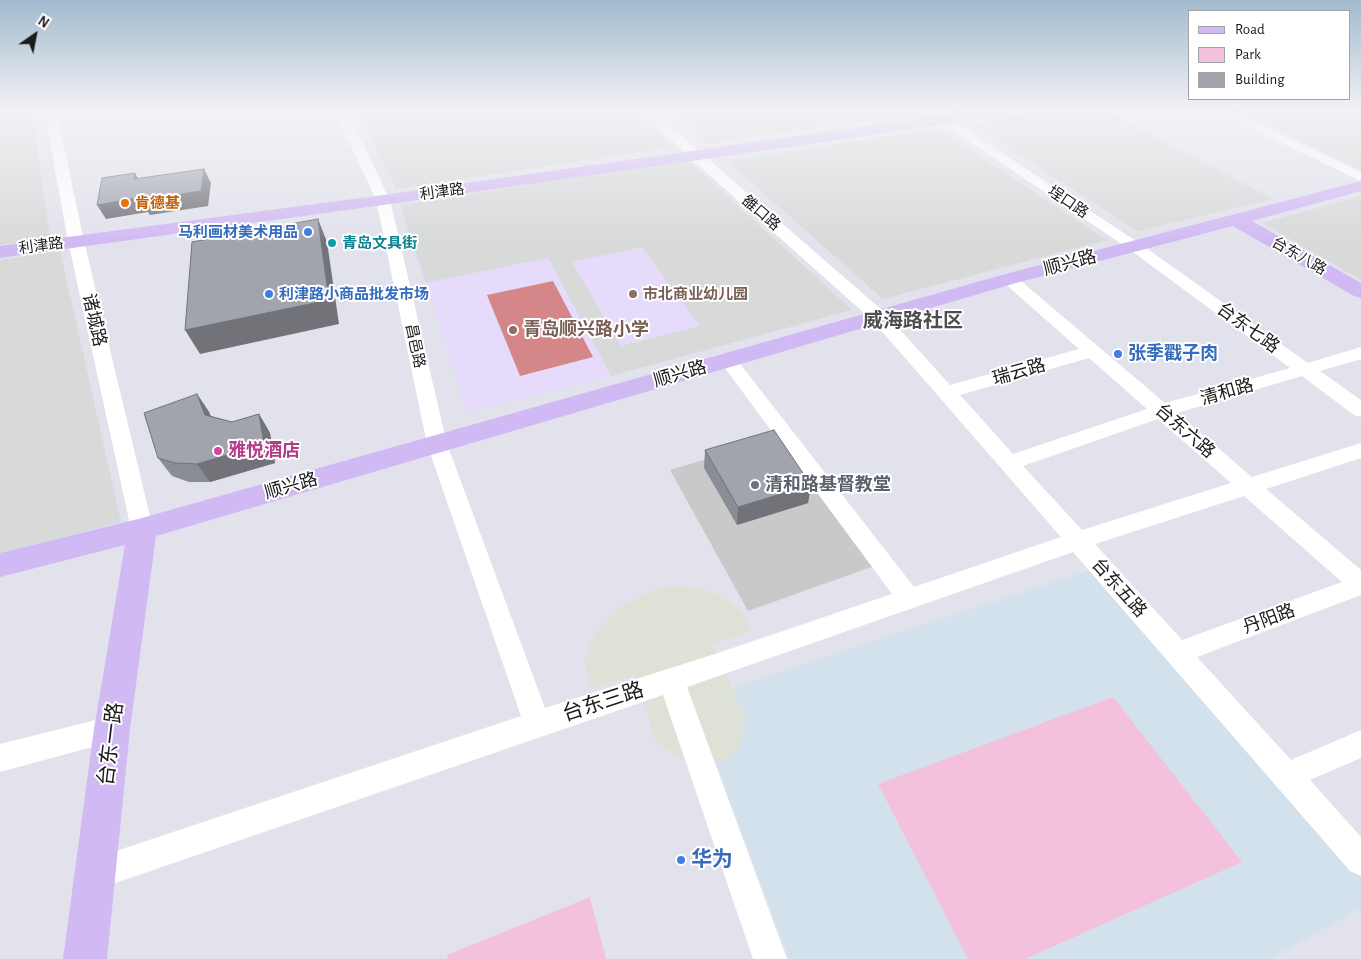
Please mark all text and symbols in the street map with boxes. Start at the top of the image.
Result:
north arrow [10,10,60,60]
legend [1188,10,1351,100]
text: N [35,14,51,31]
text: Road [1235,22,1265,37]
text: Park [1235,47,1261,62]
text: Building [1235,72,1285,87]
street label: 利津路 [418,180,466,204]
street label: 埕口路 [1044,182,1092,222]
street label: 雒口路 [738,191,784,235]
place label: 肯德基 [135,194,180,212]
marker: 肯德基 [119,197,131,209]
place label: 马利画材美术用品 [178,223,298,241]
marker: 马利画材美术用品 [302,226,314,238]
street label: 台东八路 [1269,233,1329,279]
street label: 利津路 [17,234,65,258]
place label: 青岛文具街 [342,234,417,252]
marker: 青岛文具街 [326,237,338,249]
street label: 顺兴路 [1041,246,1099,280]
place label: 利津路小商品批发市场 [279,285,429,303]
place label: 市北商业幼儿园 [643,285,748,303]
marker: 利津路小商品批发市场 [263,288,275,300]
marker: 市北商业幼儿园 [627,288,639,300]
street label: 诸城路 [77,291,111,349]
street label: 台东七路 [1213,298,1283,358]
district label: 威海路社区 [863,309,963,333]
place label: 青岛顺兴路小学 [523,319,649,341]
street label: 昌邑路 [402,322,428,370]
marker: 青岛顺兴路小学 [507,324,519,336]
place label: 张季戳子肉 [1128,343,1218,365]
marker: 张季戳子肉 [1112,348,1124,360]
street label: 瑞云路 [990,354,1048,390]
street label: 顺兴路 [651,356,709,392]
street label: 清和路 [1198,374,1256,410]
street label: 台东六路 [1151,399,1219,463]
place label: 雅悦酒店 [228,440,300,462]
marker: 雅悦酒店 [212,445,224,457]
street label: 顺兴路 [262,468,320,504]
place label: 清和路基督教堂 [765,474,891,496]
marker: 清和路基督教堂 [749,479,761,491]
street label: 台东五路 [1087,554,1151,622]
street label: 丹阳路 [1240,600,1298,638]
street label: 台东三路 [559,677,647,727]
street label: 台东一路 [93,701,129,787]
place label: 华为 [691,847,733,873]
marker: 华为 [675,854,687,866]

